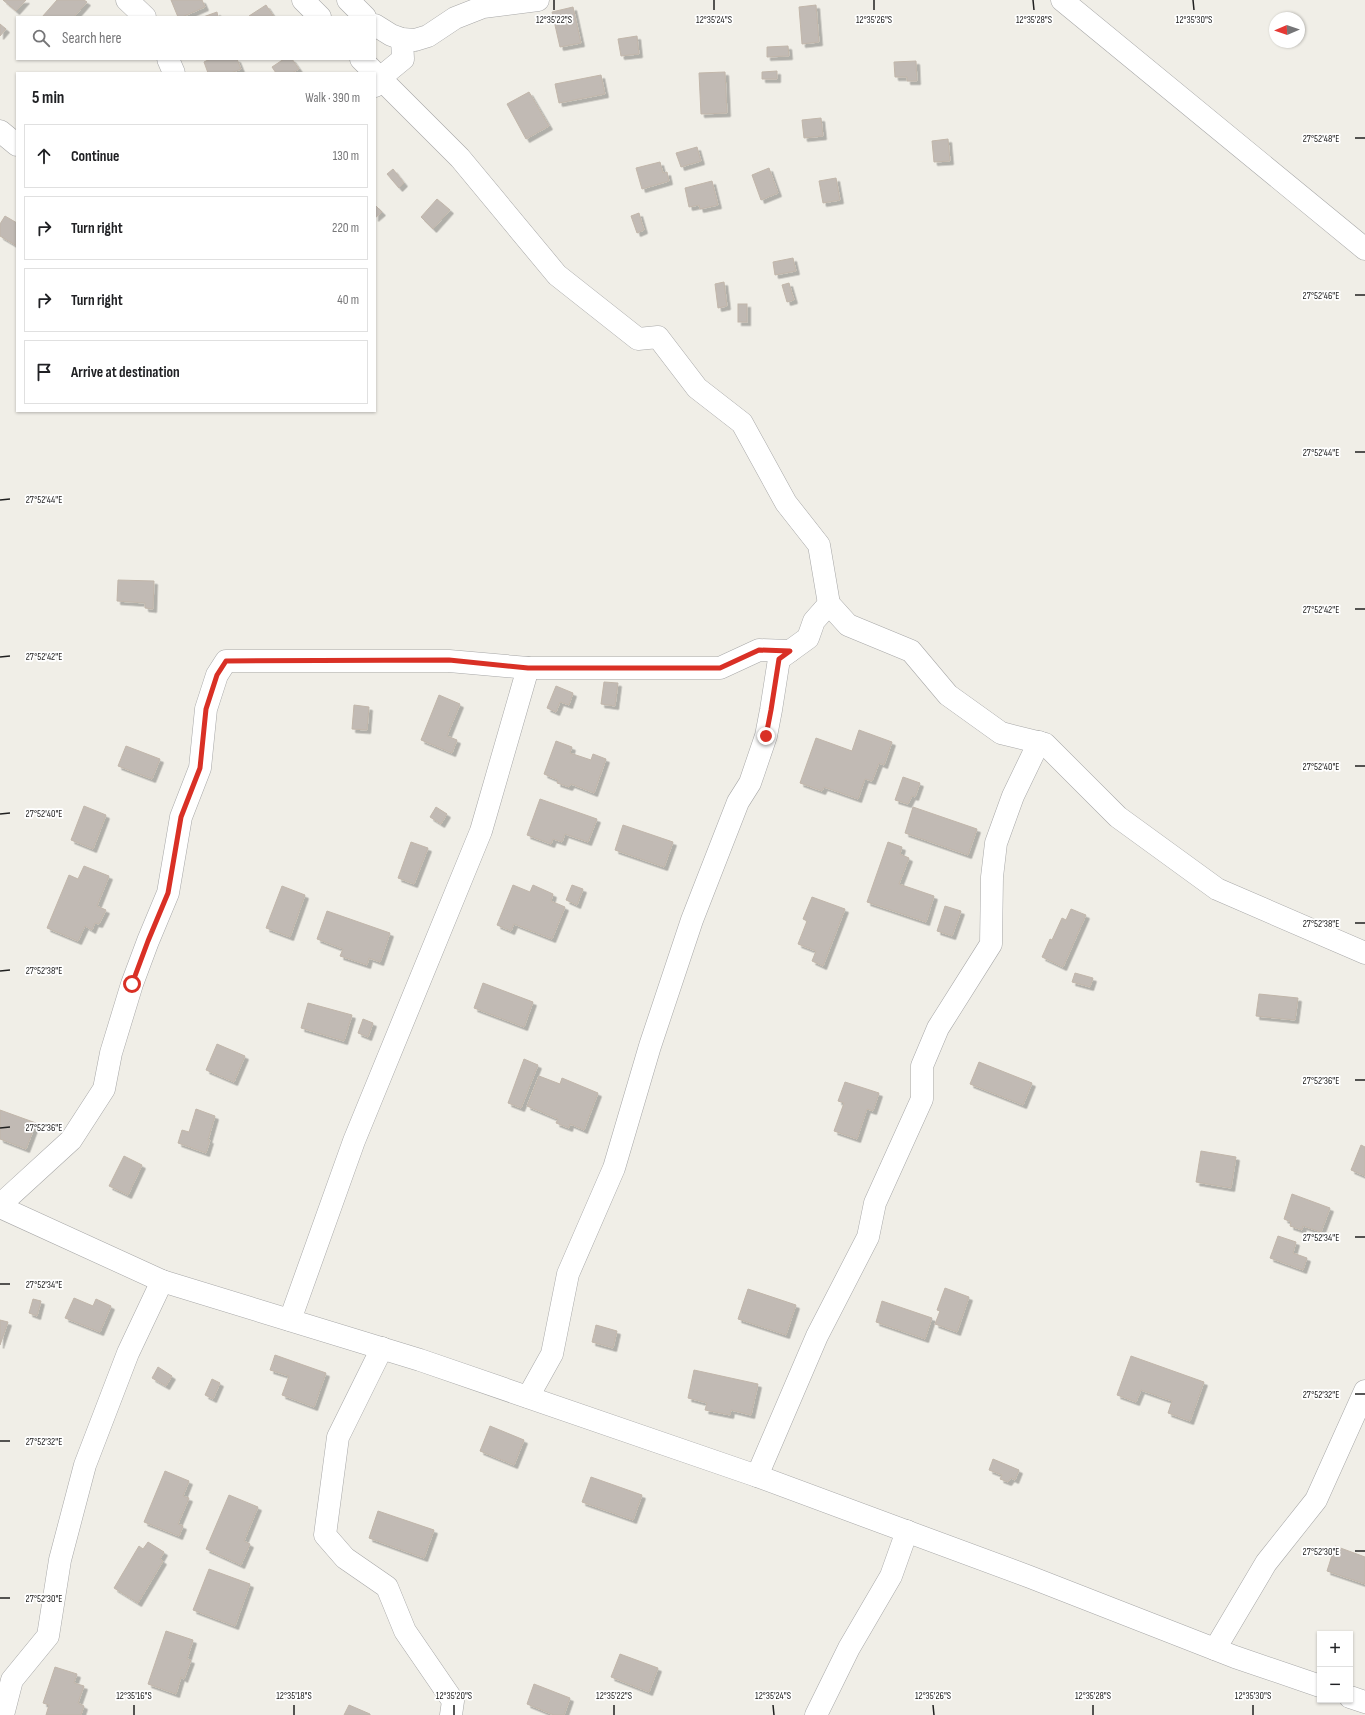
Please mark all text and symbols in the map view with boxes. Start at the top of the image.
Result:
north arrow [1269,12,1305,48]
text: 12°35'22"S [536,14,572,26]
text: 12°35'24"S [696,14,732,26]
text: 12°35'26"S [856,14,892,26]
text: 12°35'28"S [1016,14,1052,26]
text: 12°35'30"S [1176,14,1212,26]
search box [16,16,376,60]
icon: search [30,27,52,49]
text: Search here [62,29,122,48]
text: 5 min [32,88,64,108]
text: Walk · 390 m [305,90,360,106]
text: 27°52'48"E [1303,133,1339,145]
icon: ahead [33,145,55,167]
text: Continue [71,147,120,166]
text: 130 m [333,148,359,164]
icon: right [33,217,55,239]
text: Turn right [71,219,123,238]
text: 220 m [332,220,359,236]
icon: right [33,289,55,311]
text: 27°52'46"E [1303,290,1339,302]
text: Turn right [71,291,123,310]
text: 40 m [337,292,359,308]
icon: arrive [33,361,55,383]
text: Arrive at destination [71,363,180,382]
text: 27°52'44"E [1303,447,1339,459]
text: 27°52'44"E [26,494,62,506]
text: 27°52'42"E [1303,604,1339,616]
text: 27°52'42"E [26,651,62,663]
route end [757,727,775,745]
text: 27°52'40"E [1303,761,1339,773]
text: 27°52'40"E [26,808,62,820]
text: 27°52'38"E [1303,918,1339,930]
text: 27°52'38"E [26,965,62,977]
route start [123,975,141,993]
text: 27°52'36"E [1303,1075,1339,1087]
text: 27°52'36"E [26,1122,62,1134]
text: 27°52'34"E [1303,1232,1339,1244]
text: 27°52'34"E [26,1279,62,1291]
text: 27°52'32"E [1303,1389,1339,1401]
text: 27°52'32"E [26,1436,62,1448]
text: 27°52'30"E [1303,1546,1339,1558]
text: 27°52'30"E [26,1593,62,1605]
map controls [1317,1631,1353,1703]
button: + [1317,1631,1353,1667]
button: − [1317,1667,1353,1703]
text: 12°35'16"S [116,1690,152,1702]
text: 12°35'18"S [276,1690,312,1702]
text: 12°35'20"S [436,1690,472,1702]
text: 12°35'22"S [596,1690,632,1702]
text: 12°35'24"S [755,1690,791,1702]
text: 12°35'26"S [915,1690,951,1702]
text: 12°35'28"S [1075,1690,1111,1702]
text: 12°35'30"S [1235,1690,1271,1702]

